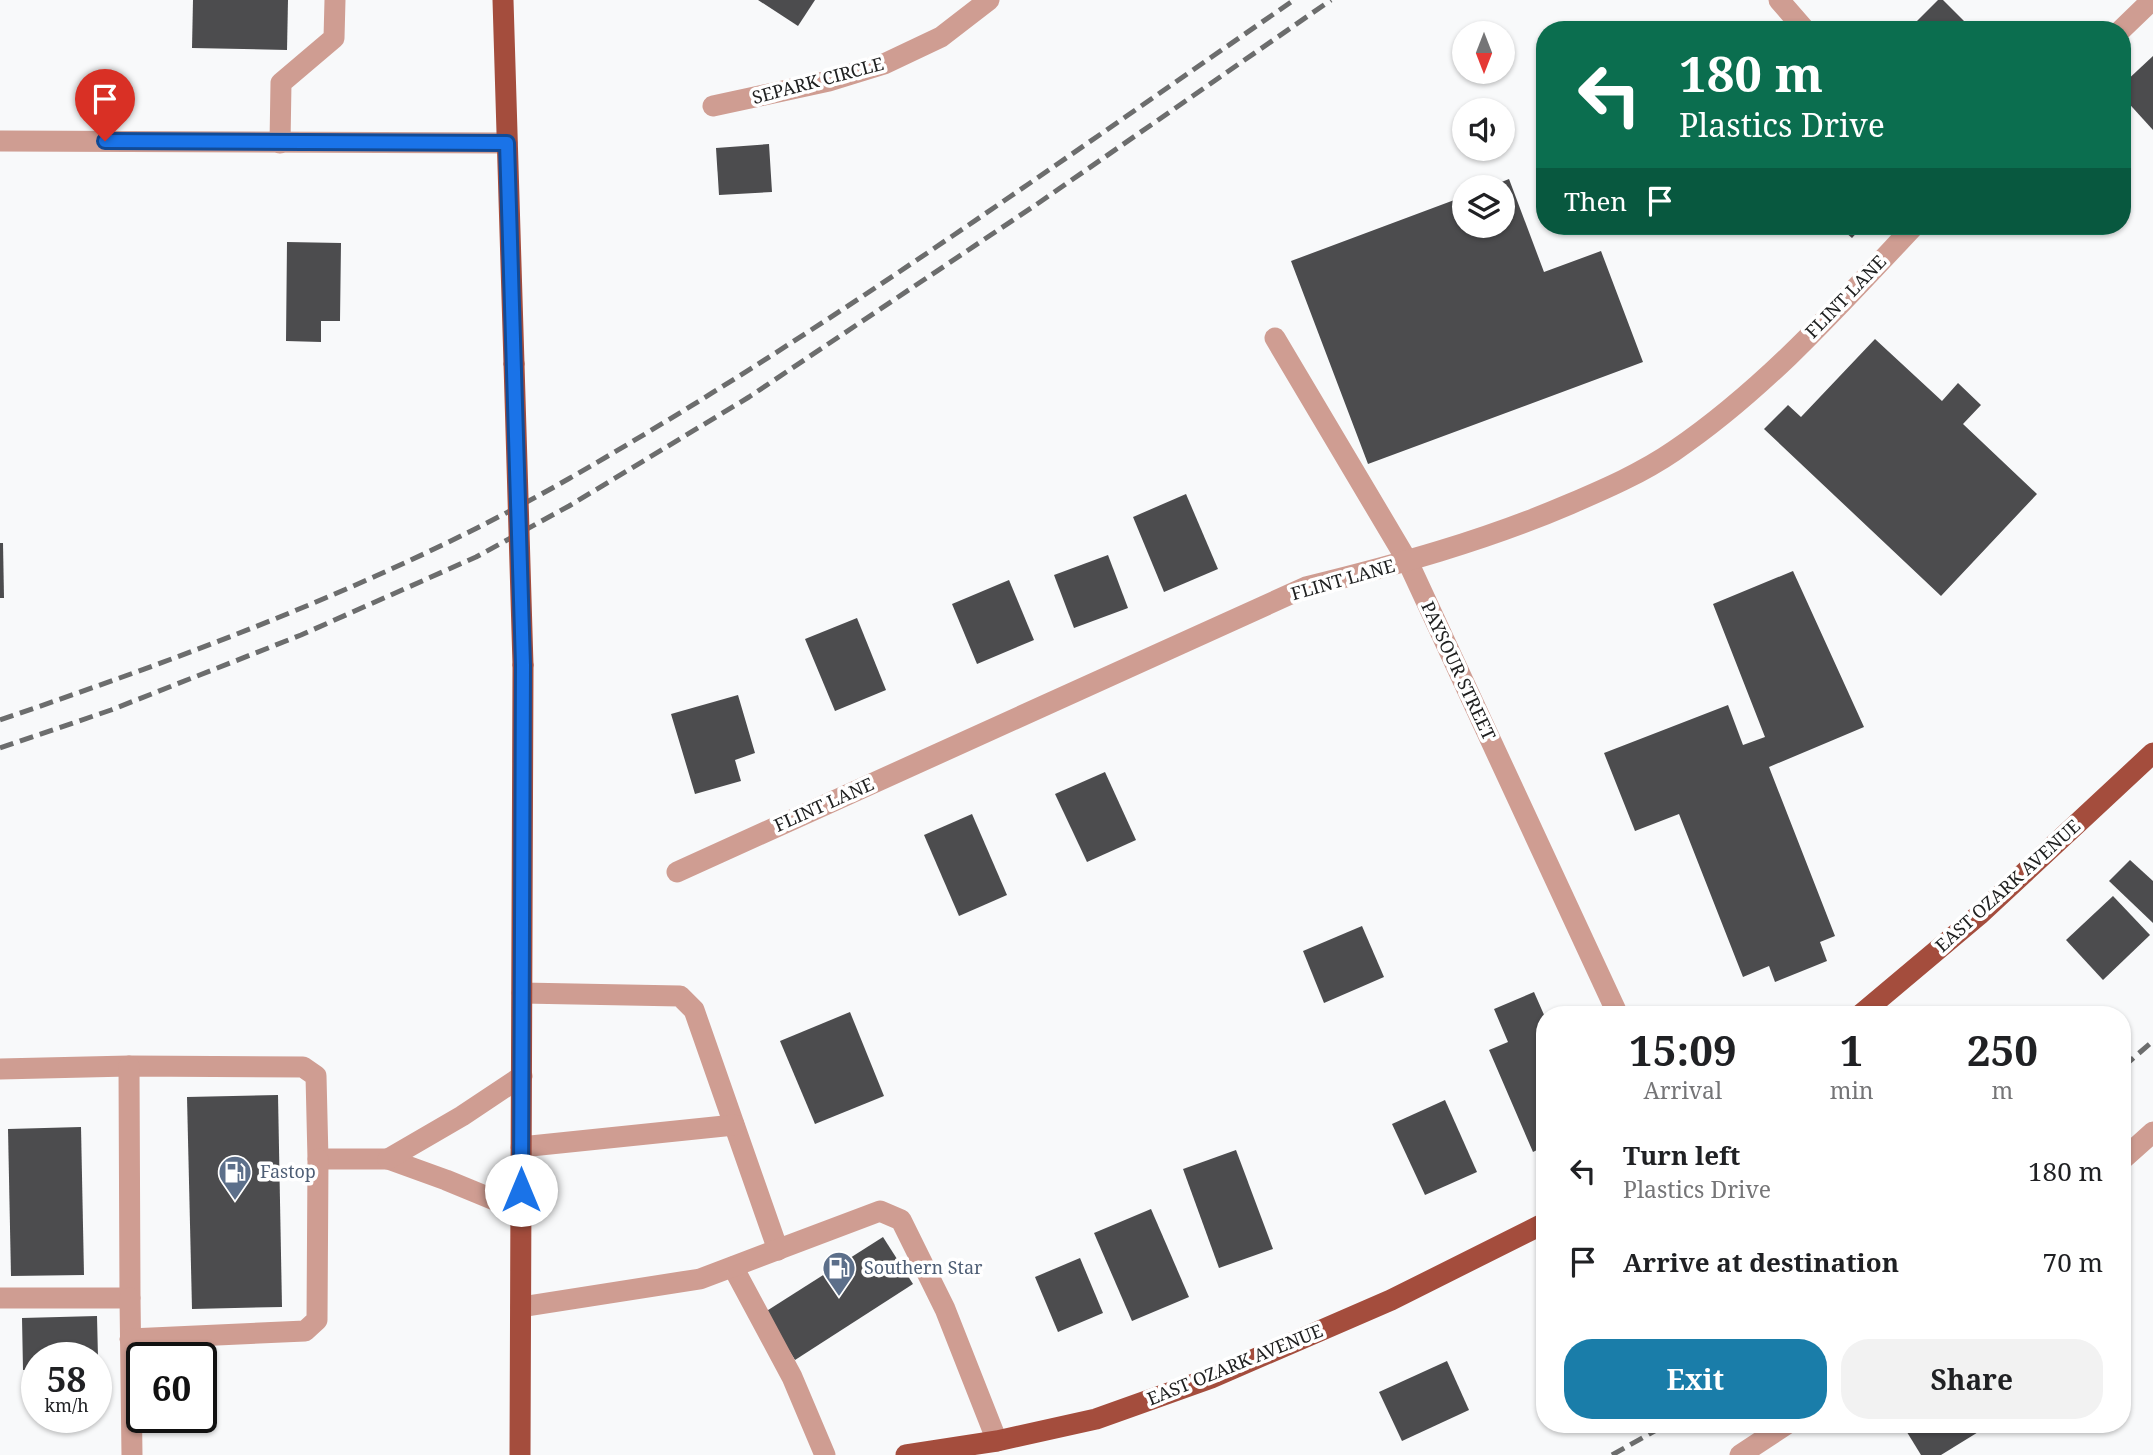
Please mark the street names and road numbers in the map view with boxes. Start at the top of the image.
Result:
street label: SEPARK CIRCLE [749,51,886,109]
street label: FLINT LANE [1800,250,1891,343]
street label: FLINT LANE [1288,553,1397,605]
street label: PAYSOUR STREET [1416,597,1502,744]
street label: FLINT LANE [770,771,877,837]
street label: EAST OZARK AVENUE [1930,814,2085,957]
street label: EAST OZARK AVENUE [1143,1318,1326,1410]

